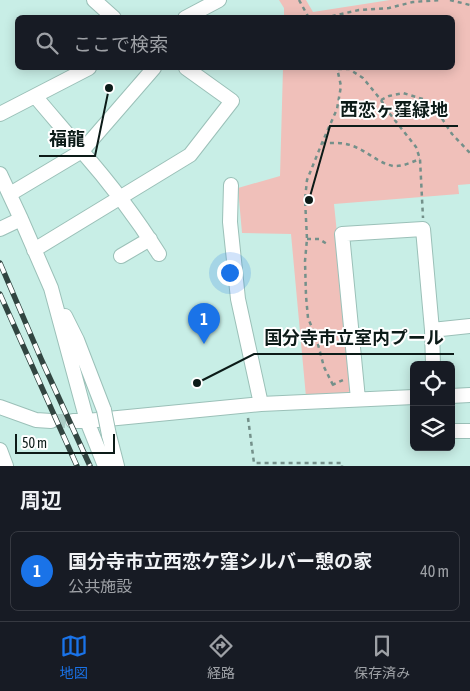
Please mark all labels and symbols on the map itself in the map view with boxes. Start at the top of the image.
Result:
callout: 西恋ヶ窪緑地 [330,93,458,126]
text: 西恋ヶ窪緑地 [340,99,448,120]
callout: 福龍 [39,123,95,156]
text: 福龍 [49,128,85,149]
your location [217,260,243,286]
pin: 1 [188,303,220,344]
callout: 国分寺市立室内プール [254,321,454,354]
text: 国分寺市立室内プール [264,327,444,348]
scale bar [15,431,115,454]

